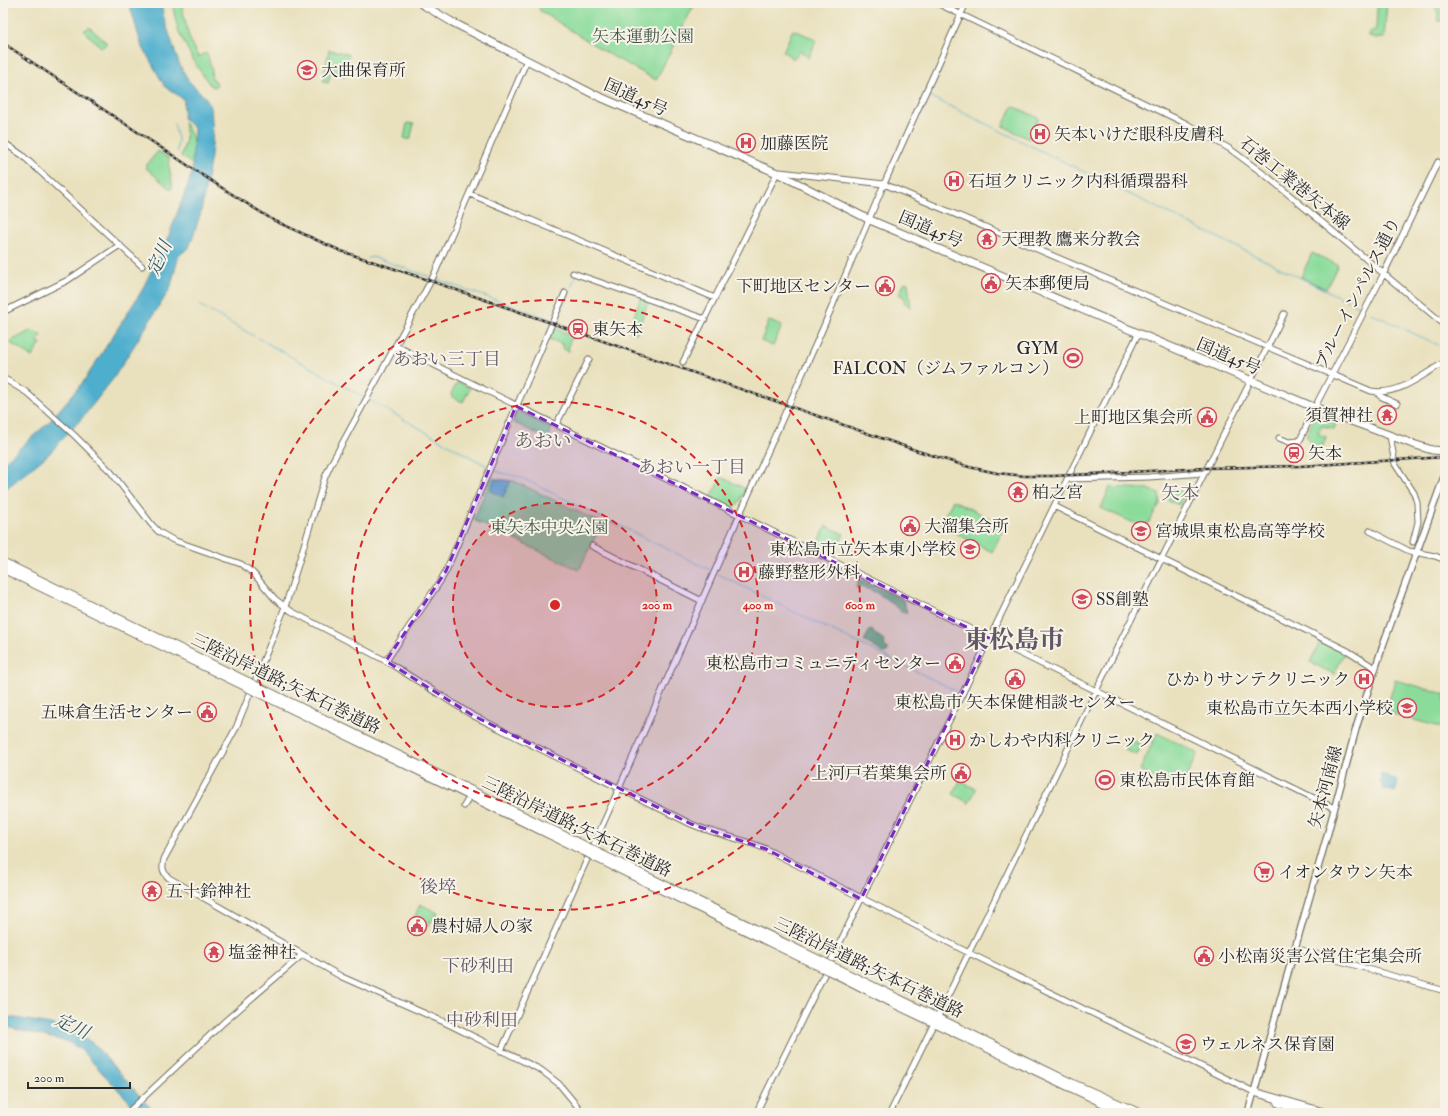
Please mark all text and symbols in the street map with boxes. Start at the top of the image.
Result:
park label: 矢本運動公園 [592,26,694,47]
school or university icon: 大曲保育所 [296,59,318,81]
place label: 大曲保育所 [321,60,406,81]
street label: 国道45号 [601,74,671,121]
hospital icon: 矢本いけだ眼科皮膚科 [1029,123,1051,145]
place label: 矢本いけだ眼科皮膚科 [1054,124,1224,145]
hospital icon: 加藤医院 [735,132,757,154]
street label: 石巻工業港矢本線 [1235,132,1354,234]
place label: 加藤医院 [760,133,828,154]
hospital icon: 石垣クリニック内科循環器科 [943,170,965,192]
place label: 石垣クリニック内科循環器科 [968,171,1188,192]
street label: 国道45号 [896,207,966,252]
street label: ブルーインパルス通り [1310,214,1405,373]
temple icon: 天理教 鷹来分教会 [976,228,998,250]
place label: 天理教 鷹来分教会 [1001,229,1141,250]
water label: 定川 [142,235,178,279]
public building icon: 矢本郵便局 [980,272,1002,294]
place label: 矢本郵便局 [1005,273,1090,294]
public building icon: 下町地区センター [874,275,896,297]
place label: 下町地区センター [736,276,871,297]
station icon: 東矢本 [567,318,589,340]
place label: 東矢本 [592,319,643,340]
street label: 国道45号 [1194,334,1264,379]
place label: GYM FALCON（ジムファルコン） [833,338,1059,379]
sports icon: GYM FALCON（ジムファルコン） [1062,347,1084,369]
district label: あおい三丁目 [393,348,501,371]
temple icon: 須賀神社 [1376,404,1398,426]
place label: 須賀神社 [1305,405,1373,426]
public building icon: 上町地区集会所 [1196,406,1218,428]
place label: 上町地区集会所 [1074,407,1193,428]
district label: あおい [514,429,572,453]
station icon: 矢本 [1283,442,1305,464]
place label: 矢本 [1308,443,1342,464]
district label: あおい一丁目 [638,456,746,479]
temple icon: 柏之宮 [1007,481,1029,503]
district label: 矢本 [1161,481,1199,505]
place label: 柏之宮 [1032,482,1083,503]
public building icon: 大溜集会所 [899,515,921,537]
place label: 大溜集会所 [924,516,1009,537]
park label: 東矢本中央公園 [490,517,609,538]
school or university icon: 宮城県東松島高等学校 [1130,520,1152,542]
place label: 宮城県東松島高等学校 [1155,521,1325,542]
school or university icon: 東松島市立矢本東小学校 [959,538,981,560]
place label: 東松島市立矢本東小学校 [769,539,956,560]
hospital icon: 藤野整形外科 [733,561,755,583]
place label: 藤野整形外科 [758,562,860,583]
school or university icon: SS創塾 [1071,588,1093,610]
place label: SS創塾 [1096,589,1149,610]
centre of rings [548,598,562,612]
text: 200 m [642,598,673,613]
text: 400 m [742,598,774,613]
text: 600 m [845,598,876,613]
district label: 東松島市 [964,625,1064,656]
street label: 三陸沿岸道路;矢本石巻道路 [188,628,384,739]
public building icon: 東松島市コミュニティセンター [944,652,966,674]
place label: 東松島市コミュニティセンター [705,653,941,674]
public building icon: 東松島市 矢本保健相談センター [1004,668,1026,690]
hospital icon: ひかりサンテクリニック [1353,668,1375,690]
place label: ひかりサンテクリニック [1166,669,1350,690]
place label: 東松島市 矢本保健相談センター [895,692,1135,713]
school or university icon: 東松島市立矢本西小学校 [1396,697,1418,719]
place label: 東松島市立矢本西小学校 [1206,698,1393,719]
public building icon: 五味倉生活センター [196,701,218,723]
place label: 五味倉生活センター [41,702,193,723]
hospital icon: かしわや内科クリニック [944,729,966,751]
place label: かしわや内科クリニック [969,730,1155,751]
street label: 矢本河南線 [1304,743,1347,831]
public building icon: 上河戸若葉集会所 [950,762,972,784]
place label: 上河戸若葉集会所 [811,763,947,784]
sports icon: 東松島市民体育館 [1094,769,1116,791]
place label: 東松島市民体育館 [1119,770,1255,791]
street label: 三陸沿岸道路;矢本石巻道路 [479,771,675,882]
supermarket icon: イオンタウン矢本 [1253,861,1275,883]
place label: イオンタウン矢本 [1278,862,1413,883]
district label: 後埣 [420,876,456,899]
temple icon: 五十鈴神社 [141,880,163,902]
place label: 五十鈴神社 [166,881,251,902]
street label: 三陸沿岸道路;矢本石巻道路 [771,912,967,1023]
public building icon: 農村婦人の家 [406,915,428,937]
place label: 農村婦人の家 [431,916,533,937]
temple icon: 塩釜神社 [203,941,225,963]
place label: 塩釜神社 [228,942,296,963]
public building icon: 小松南災害公営住宅集会所 [1193,945,1215,967]
place label: 小松南災害公営住宅集会所 [1218,946,1422,967]
district label: 下砂利田 [442,955,514,978]
water label: 定川 [51,1008,95,1045]
district label: 中砂利田 [446,1009,518,1032]
school or university icon: ウェルネス保育園 [1175,1033,1197,1055]
place label: ウェルネス保育園 [1200,1034,1335,1055]
scale bar [28,1064,130,1090]
text: 200 m [34,1071,65,1086]

